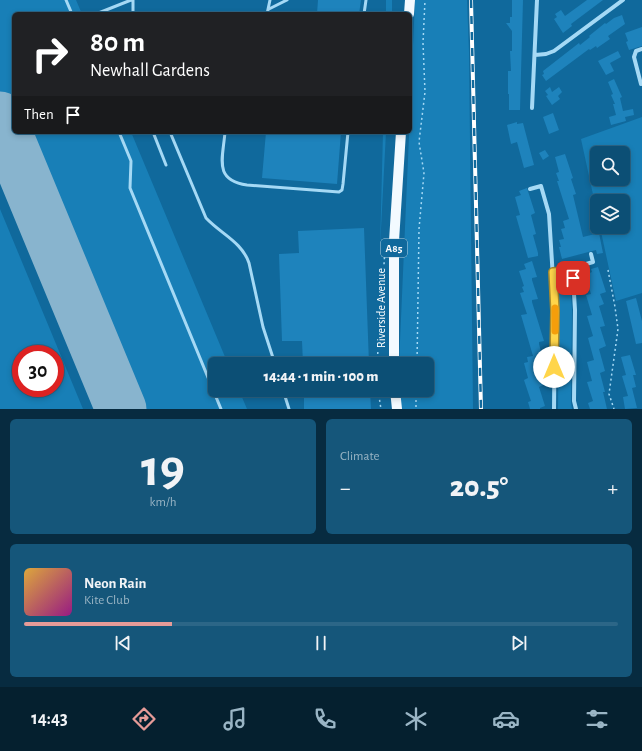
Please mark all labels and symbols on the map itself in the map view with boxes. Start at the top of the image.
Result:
road number: A85 [381,239,407,257]
pin [556,261,590,295]
street label: Riverside Avenue [375,268,387,348]
speed limit sign: 30 [12,345,64,397]
position arrow [533,346,575,388]

